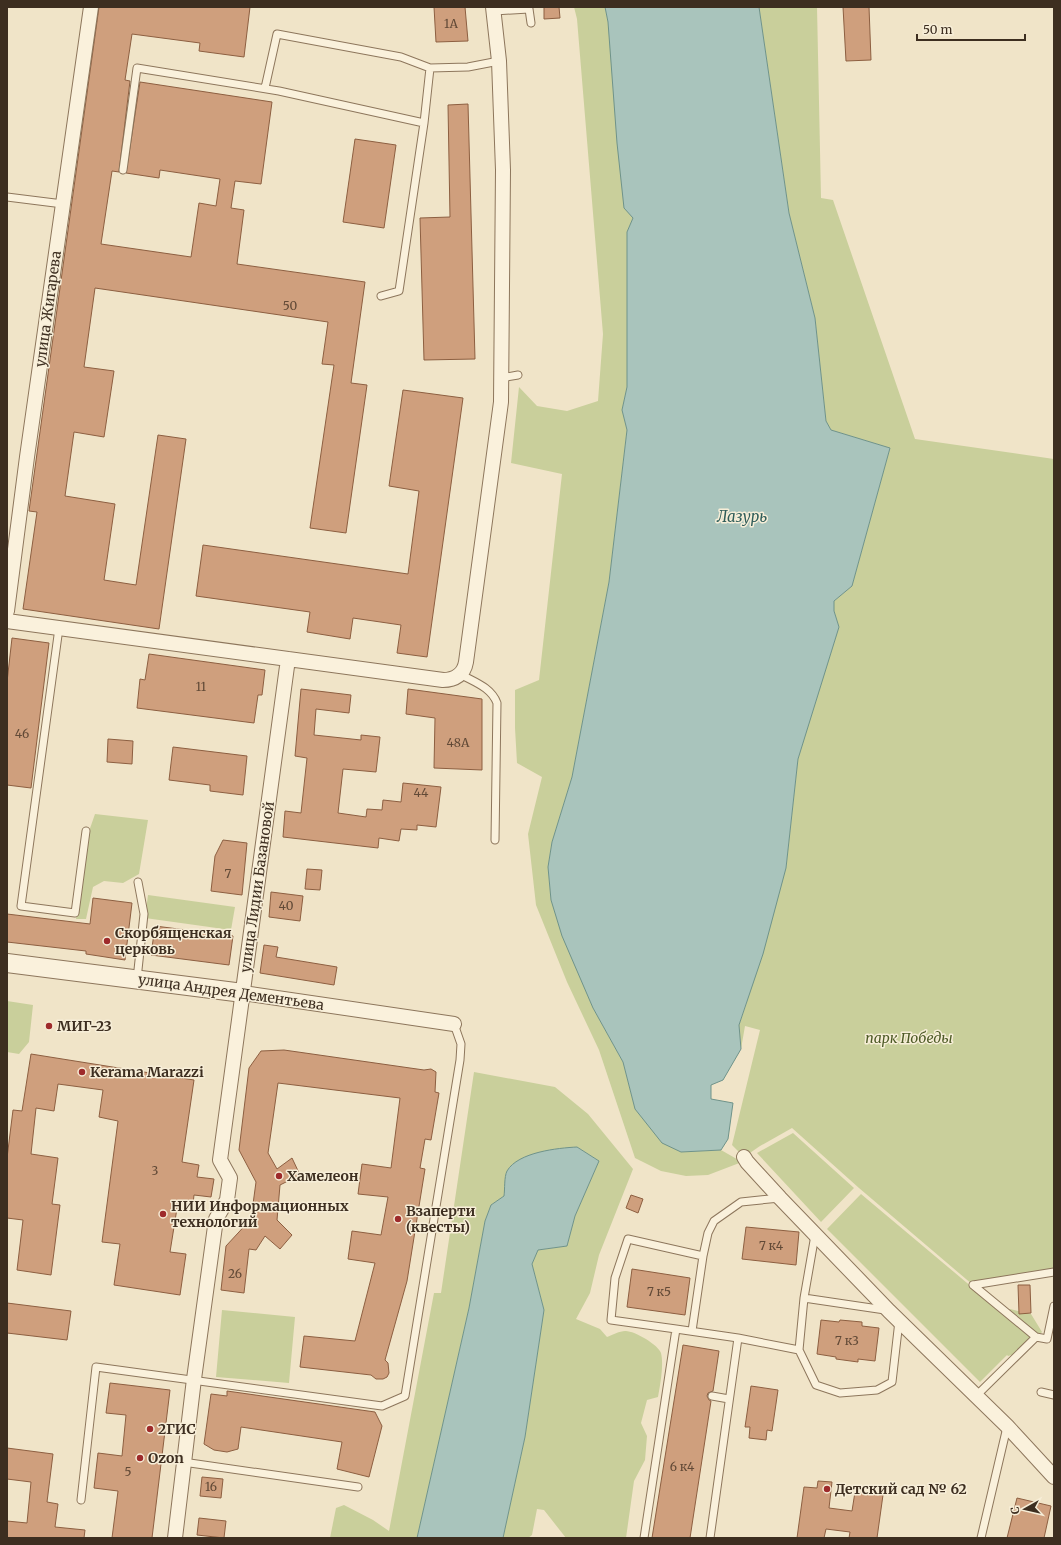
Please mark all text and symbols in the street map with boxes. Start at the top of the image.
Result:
house number: 1А [444,16,459,31]
scale bar [917,16,1025,42]
text: 50 m [923,22,952,37]
street label: улица Жигарева [31,249,65,368]
house number: 50 [283,298,298,313]
water label: Лазурь [716,507,767,526]
house number: 11 [196,679,207,694]
house number: 46 [15,726,29,741]
house number: 48А [447,735,470,750]
house number: 44 [414,785,429,800]
street label: улица Лидии Базановой [236,800,278,974]
house number: 7 [225,866,232,881]
house number: 40 [279,898,294,913]
place label: Скорбященская церковь [115,924,232,958]
marker: Скорбященская церковь [102,936,112,946]
street label: улица Андрея Дементьева [137,970,326,1014]
place label: МИГ-23 [57,1017,112,1035]
marker: МИГ-23 [44,1021,54,1031]
park label: парк Победы [865,1029,953,1047]
place label: Kerama Marazzi [90,1063,204,1081]
marker: Kerama Marazzi [77,1067,87,1077]
house number: 3 [152,1163,159,1178]
place label: Хамелеон [287,1167,359,1185]
marker: Хамелеон [274,1171,284,1181]
place label: НИИ Информационных технологий [171,1197,349,1231]
place label: Взаперти (квесты) [406,1202,476,1236]
marker: НИИ Информационных технологий [158,1209,168,1219]
marker: Взаперти (квесты) [393,1214,403,1224]
house number: 7 к4 [759,1238,784,1253]
house number: 26 [228,1266,242,1281]
house number: 7 к5 [647,1284,671,1299]
house number: 7 к3 [835,1333,859,1348]
place label: 2ГИС [158,1420,196,1438]
marker: 2ГИС [145,1424,155,1434]
place label: Ozon [148,1449,184,1467]
marker: Ozon [135,1453,145,1463]
house number: 6 к4 [670,1459,695,1474]
house number: 5 [124,1464,132,1479]
house number: 16 [205,1479,217,1494]
place label: Детский сад № 62 [835,1480,967,1498]
marker: Детский сад № 62 [822,1484,832,1494]
north arrow [1005,1489,1045,1529]
text: С [1008,1506,1023,1515]

